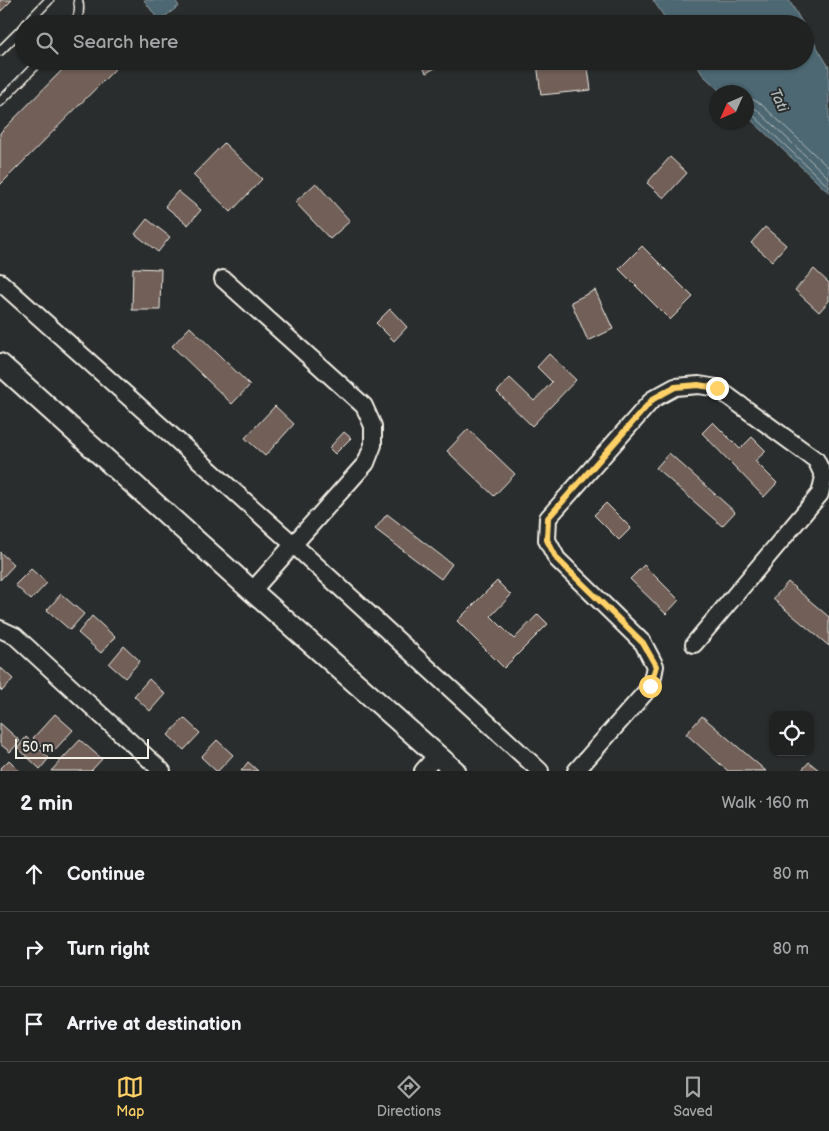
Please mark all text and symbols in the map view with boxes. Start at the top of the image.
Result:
search box [15,15,814,70]
icon: search [33,29,61,57]
text: Search here [73,31,178,54]
north arrow [709,85,754,130]
water label: Tati [765,86,792,115]
route end [706,377,729,400]
route start [639,675,662,698]
map controls [769,711,814,756]
button: locate [769,711,814,756]
scale bar [15,736,149,759]
text: 50 m [22,739,54,756]
text: 2 min [20,791,73,816]
text: Walk · 160 m [721,794,809,813]
icon: ahead [20,860,48,888]
text: Continue [67,863,145,886]
text: 80 m [773,865,809,884]
icon: right [20,935,48,963]
text: Turn right [67,938,150,961]
text: 80 m [773,940,809,959]
icon: arrive [20,1010,48,1038]
text: Arrive at destination [67,1013,242,1036]
tab: Map [116,1073,144,1120]
tab: Directions [377,1073,441,1120]
tab: Saved [673,1073,713,1120]

